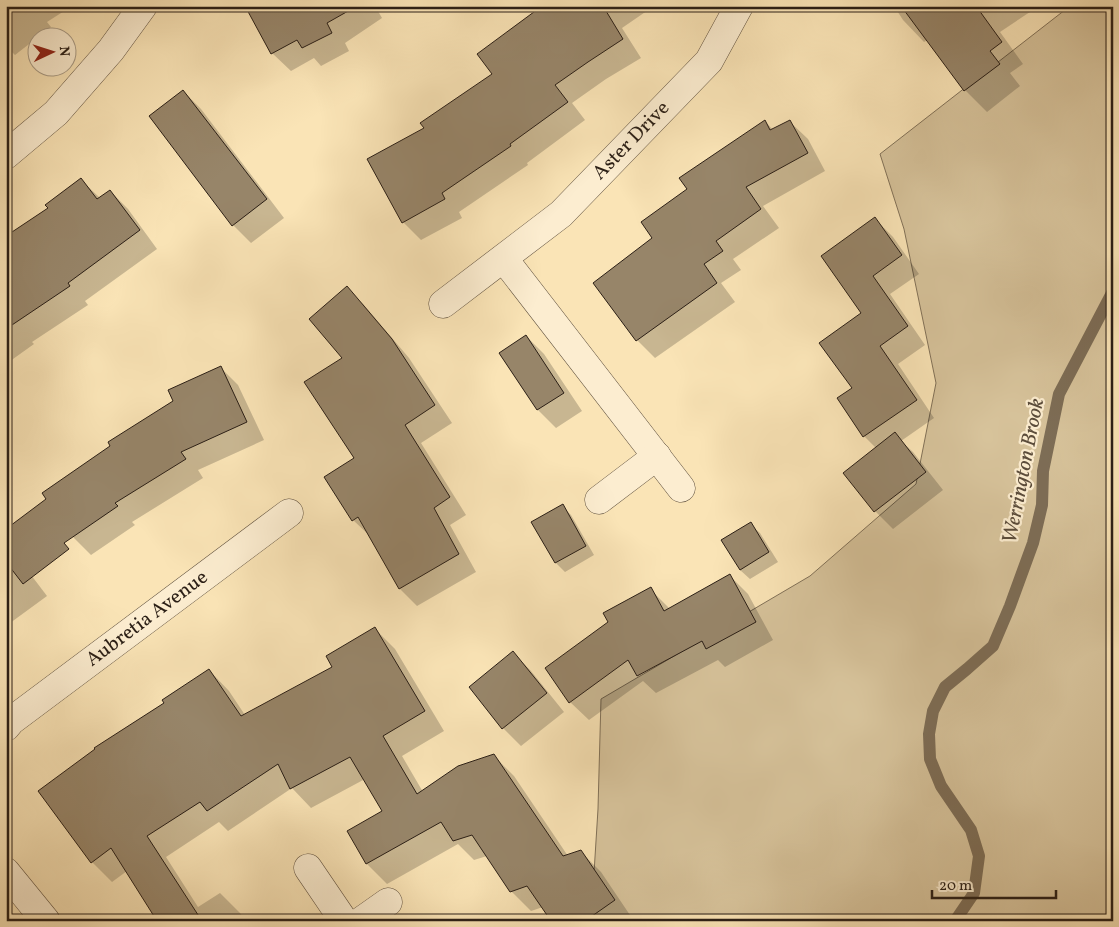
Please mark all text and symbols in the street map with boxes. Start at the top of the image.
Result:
north arrow [28,28,78,78]
text: N [54,45,73,57]
street label: Aster Drive [587,95,677,187]
water label: Werrington Brook [996,396,1052,546]
street label: Aubretia Avenue [80,564,214,674]
scale bar [932,867,1055,899]
text: 20 m [939,876,972,897]

